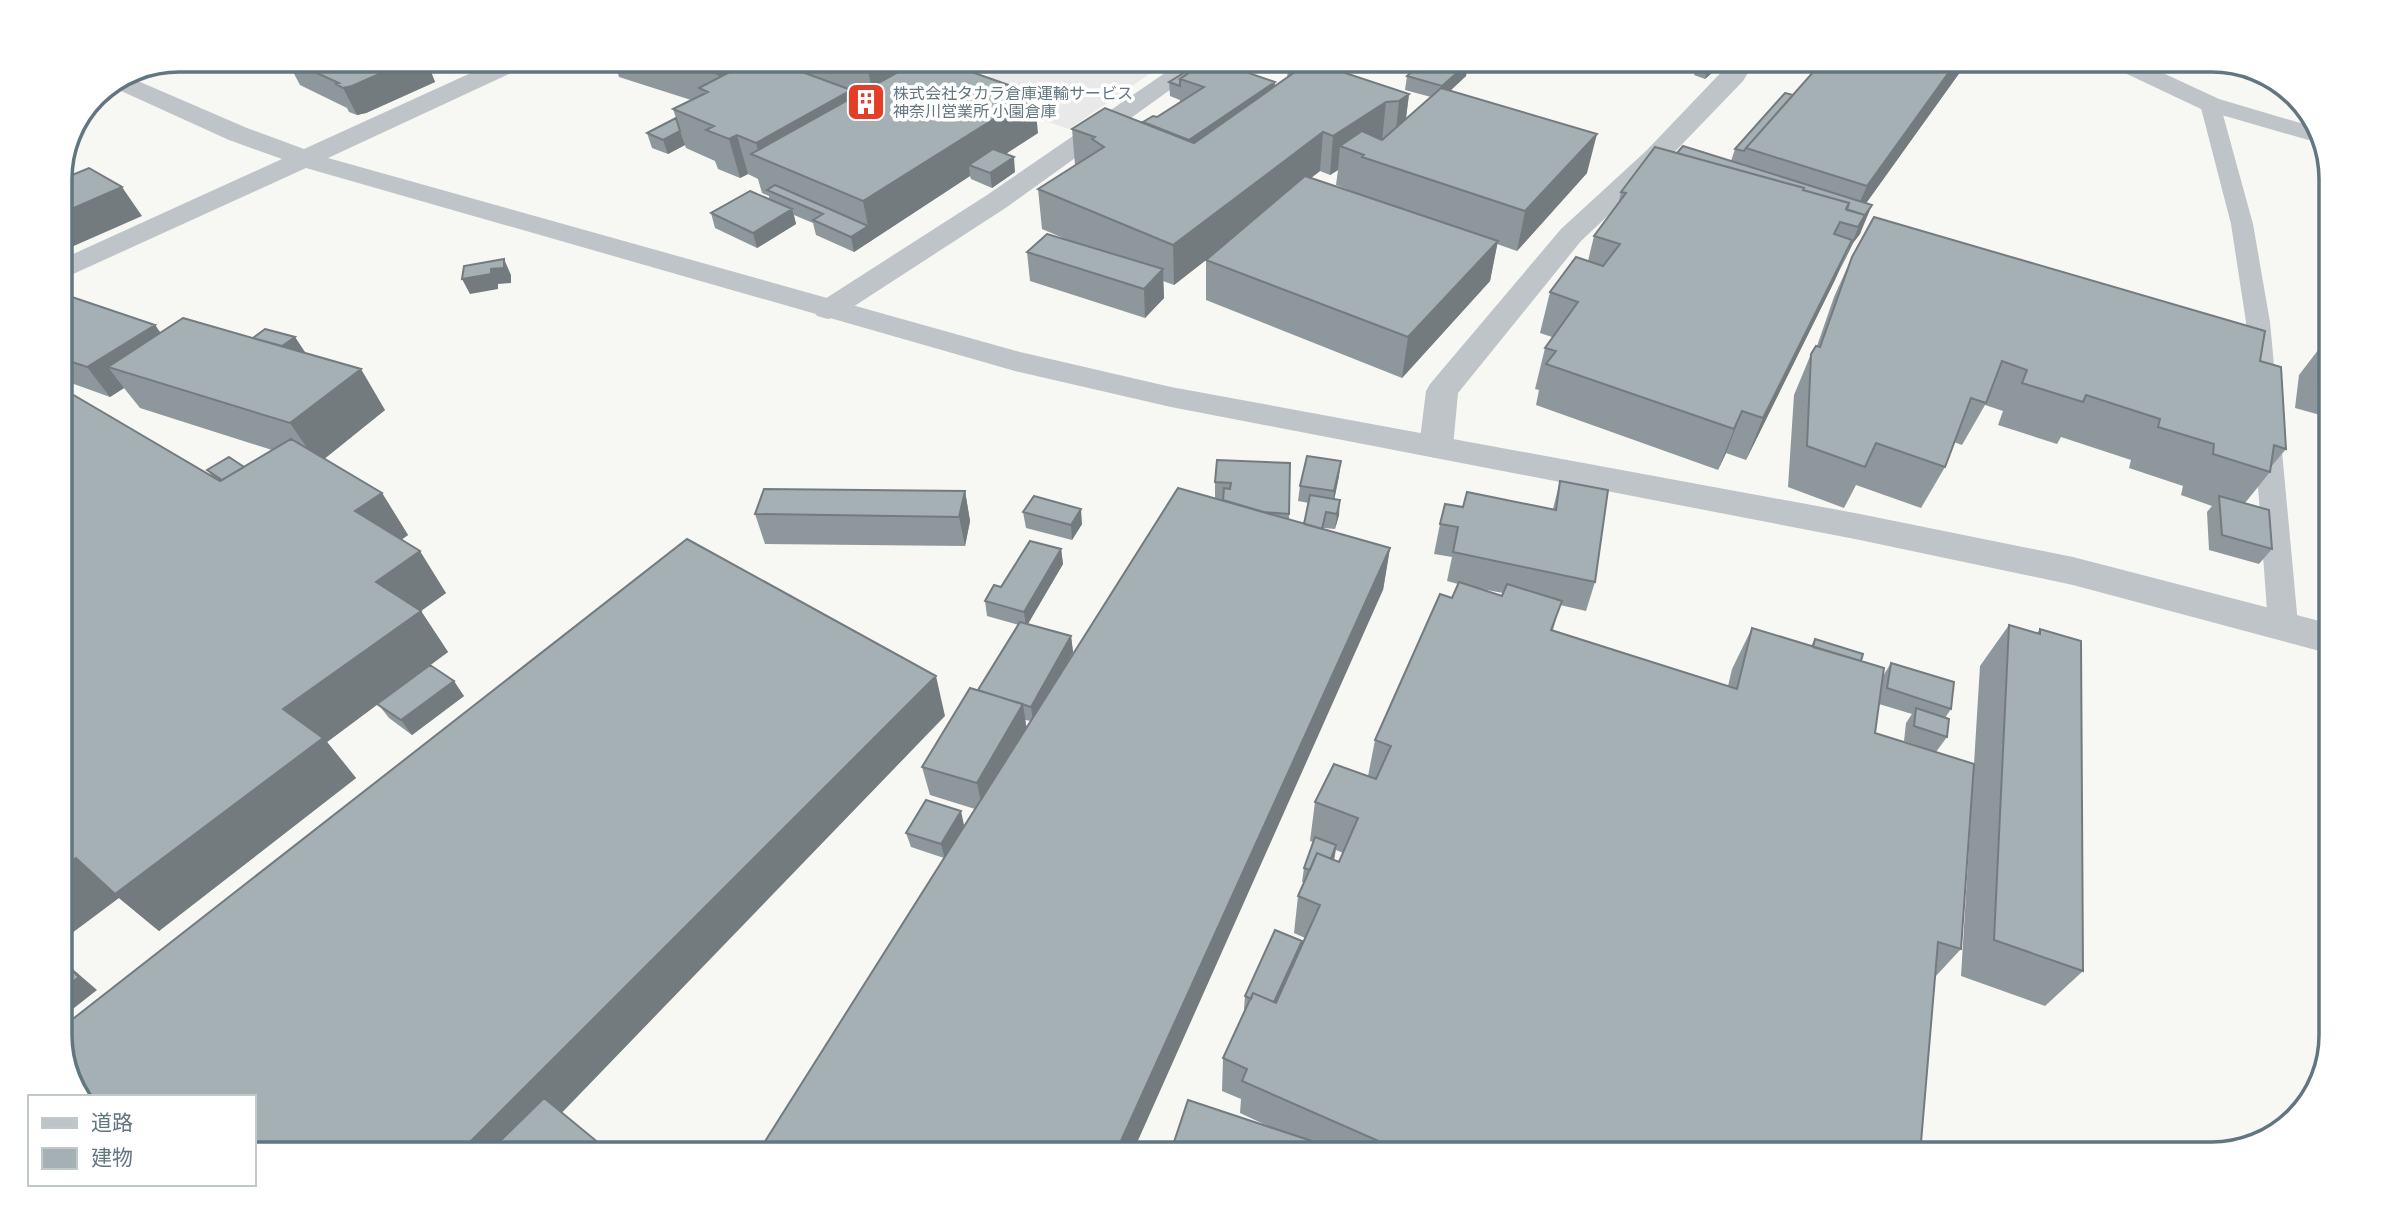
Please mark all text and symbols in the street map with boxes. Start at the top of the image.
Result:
building icon: 株式会社タカラ倉庫運輸サービス 神奈川営業所 小園倉庫 [845,81,887,123]
place label: 株式会社タカラ倉庫運輸サービス 神奈川営業所 小園倉庫 [893,81,1133,123]
legend [28,1095,256,1186]
text: 道路 [91,1106,133,1138]
text: 建物 [91,1141,133,1173]

